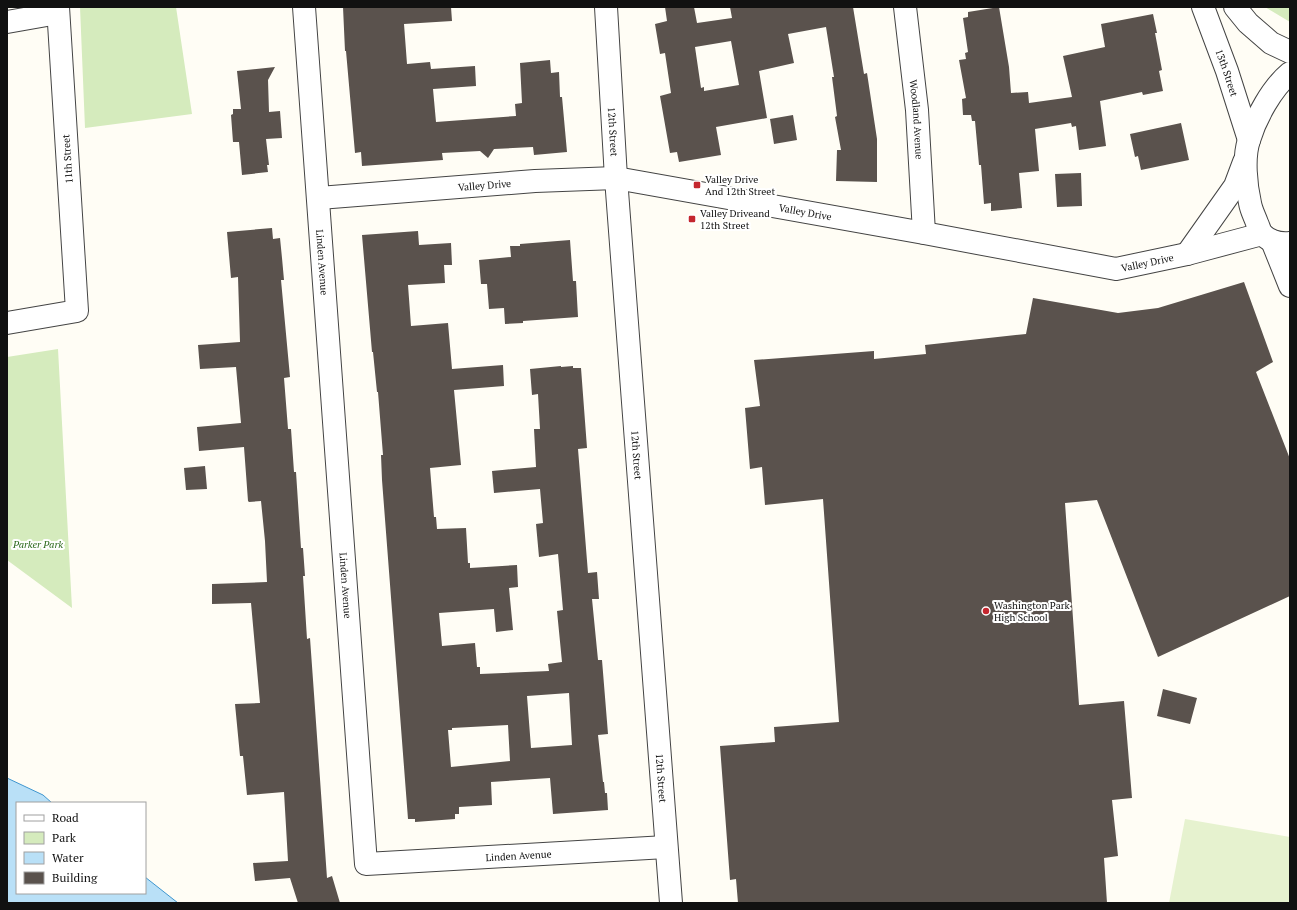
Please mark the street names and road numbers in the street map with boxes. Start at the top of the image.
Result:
street label: 13th Street [1212,47,1241,99]
street label: Woodland Avenue [906,79,926,160]
street label: 12th Street [605,107,621,157]
street label: 11th Street [59,134,76,184]
street label: Valley Drive [457,177,512,194]
street label: Valley Drive [778,201,833,223]
street label: Linden Avenue [313,229,331,296]
street label: Valley Drive [1120,251,1175,275]
street label: 12th Street [628,430,645,480]
street label: Linden Avenue [336,552,354,619]
street label: 12th Street [653,753,669,803]
street label: Linden Avenue [485,847,552,864]

